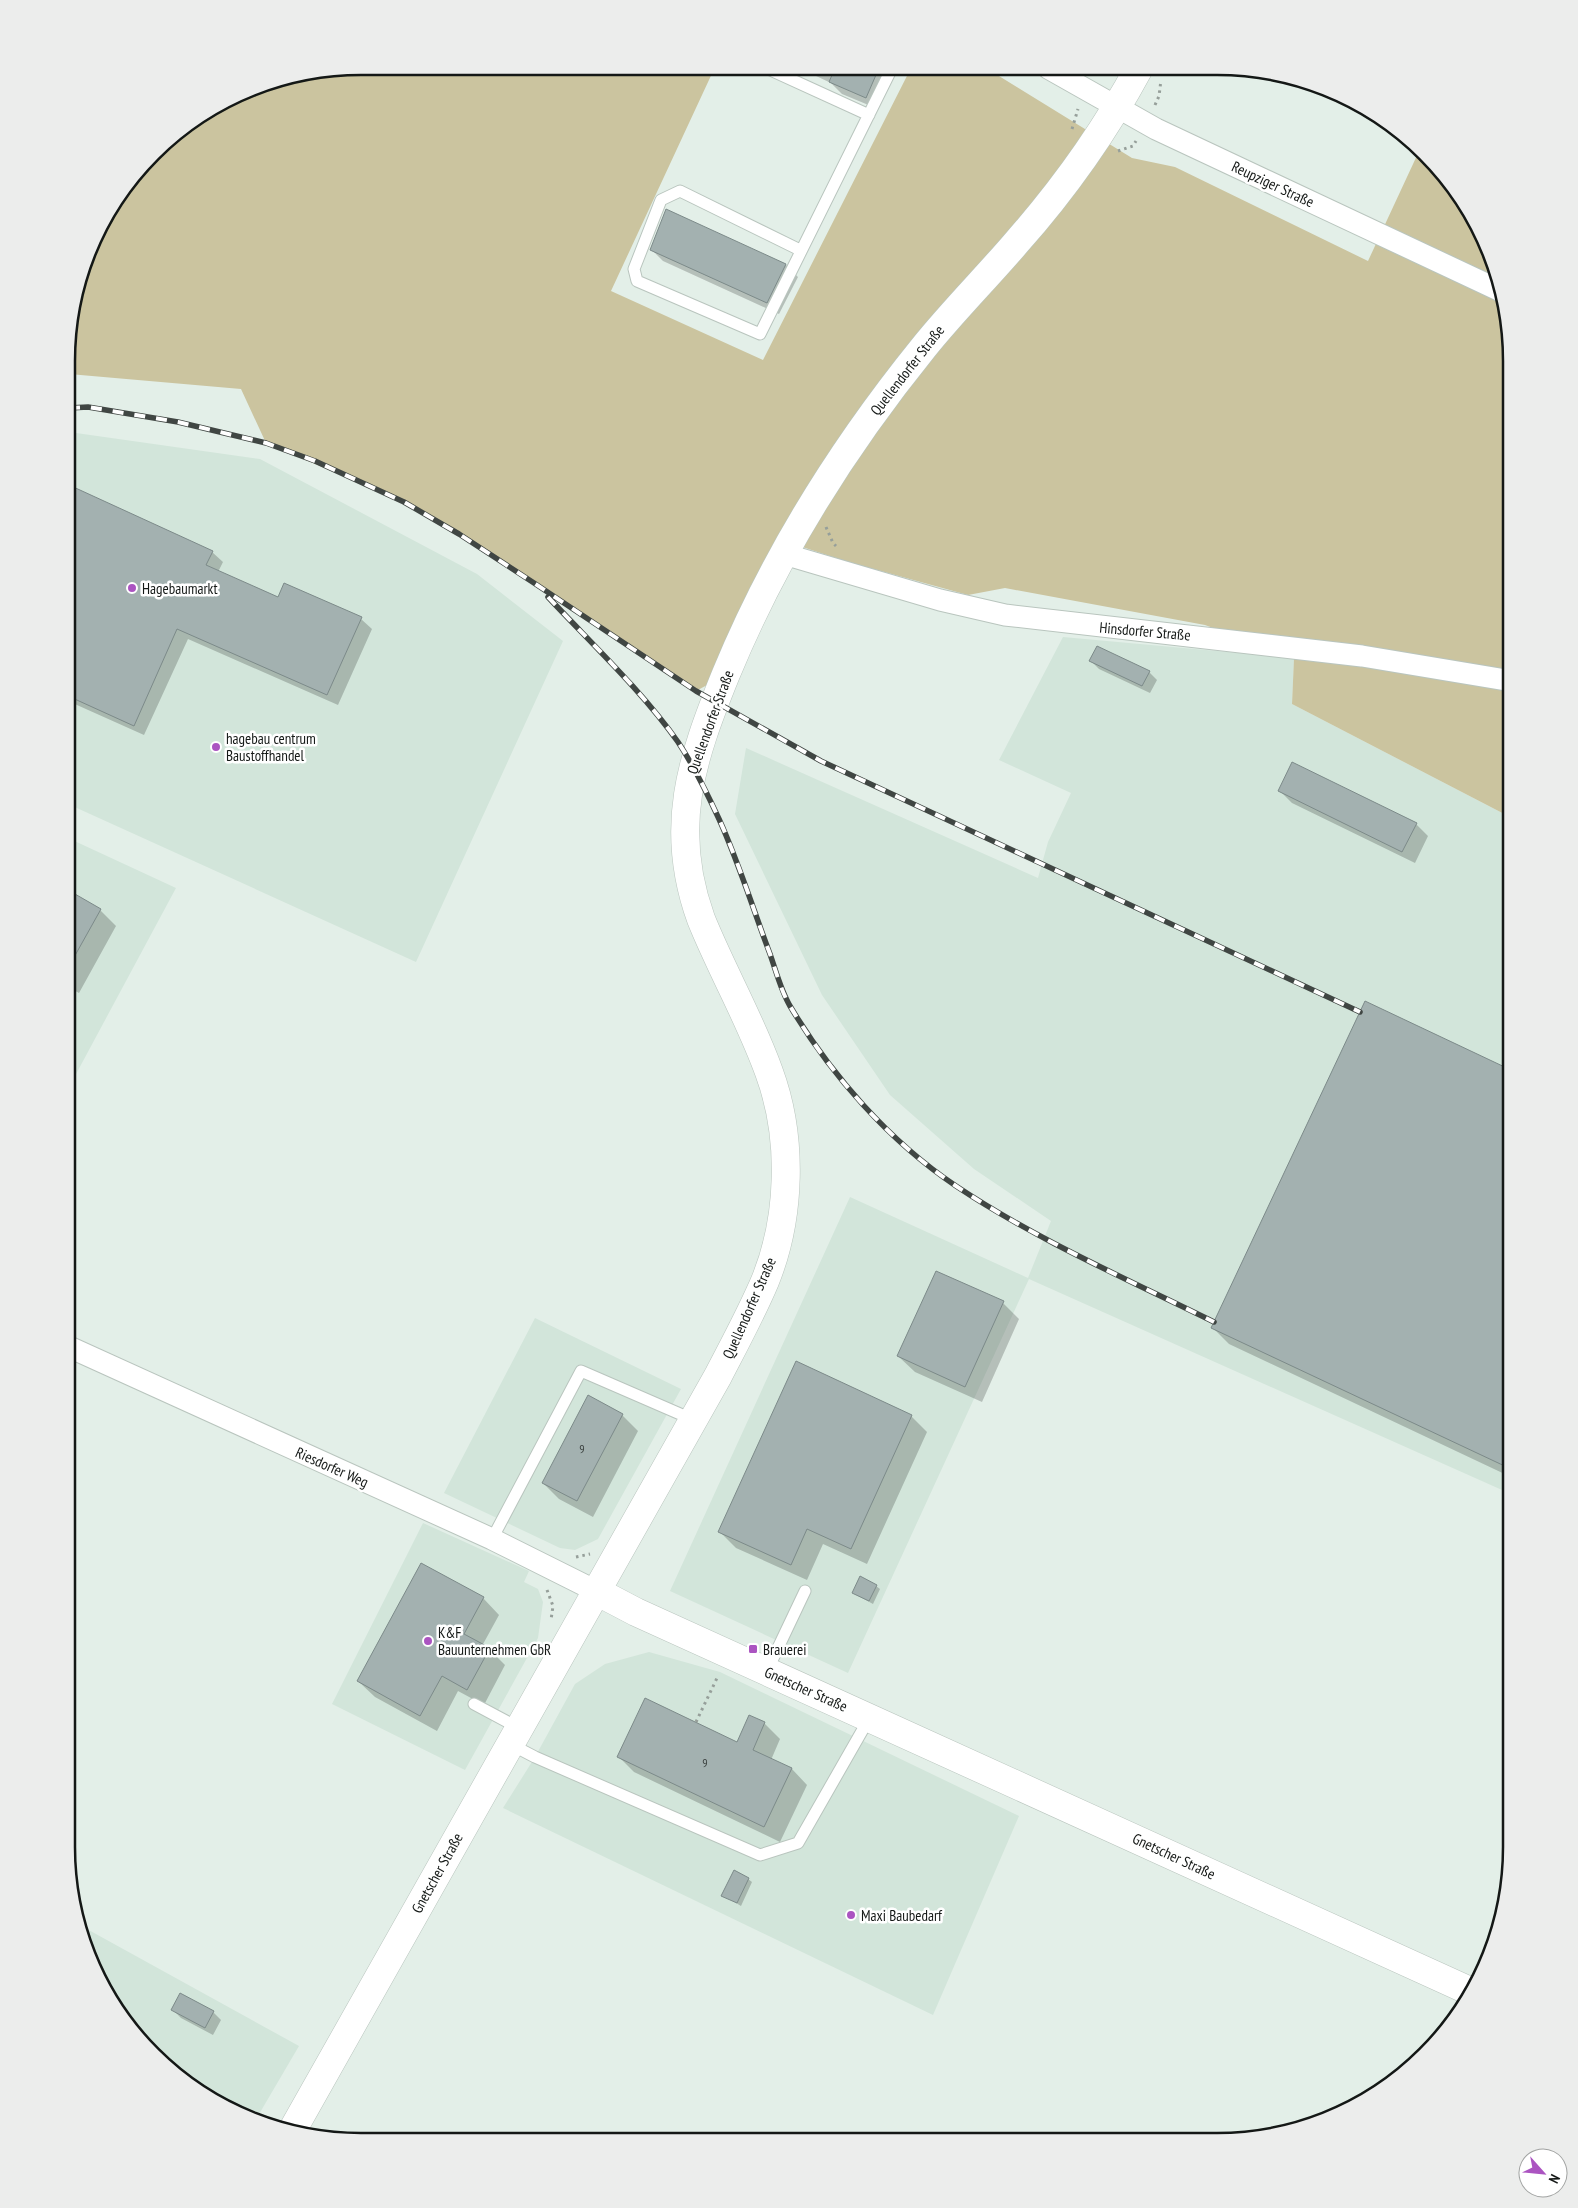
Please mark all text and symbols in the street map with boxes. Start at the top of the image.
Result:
street label: Reupziger Straße [1229,157,1317,211]
street label: Quellendorfer Straße [866,321,948,419]
place label: Hagebaumarkt [142,579,218,598]
marker: Hagebaumarkt [126,582,138,594]
street label: Hinsdorfer Straße [1099,618,1191,644]
street label: Quellendorfer Straße [682,667,738,777]
place label: hagebau centrum Baustoffhandel [226,729,316,765]
marker: hagebau centrum Baustoffhandel [210,741,222,753]
street label: Quellendorfer Straße [718,1254,780,1362]
house number: 9 [579,1441,585,1456]
street label: Riesdorfer Weg [293,1442,371,1492]
place label: K&F Bauunternehmen GbR [438,1623,551,1659]
marker: K&F Bauunternehmen GbR [422,1635,434,1647]
place label: Brauerei [763,1640,806,1659]
marker: Brauerei [747,1643,759,1655]
street label: Gnetscher Straße [762,1662,850,1716]
house number: 9 [702,1755,708,1770]
street label: Gnetscher Straße [407,1829,467,1917]
street label: Gnetscher Straße [1130,1829,1218,1883]
place label: Maxi Baubedarf [861,1906,943,1925]
marker: Maxi Baubedarf [845,1909,857,1921]
north arrow [1518,2148,1568,2198]
text: N [1545,2171,1564,2186]

